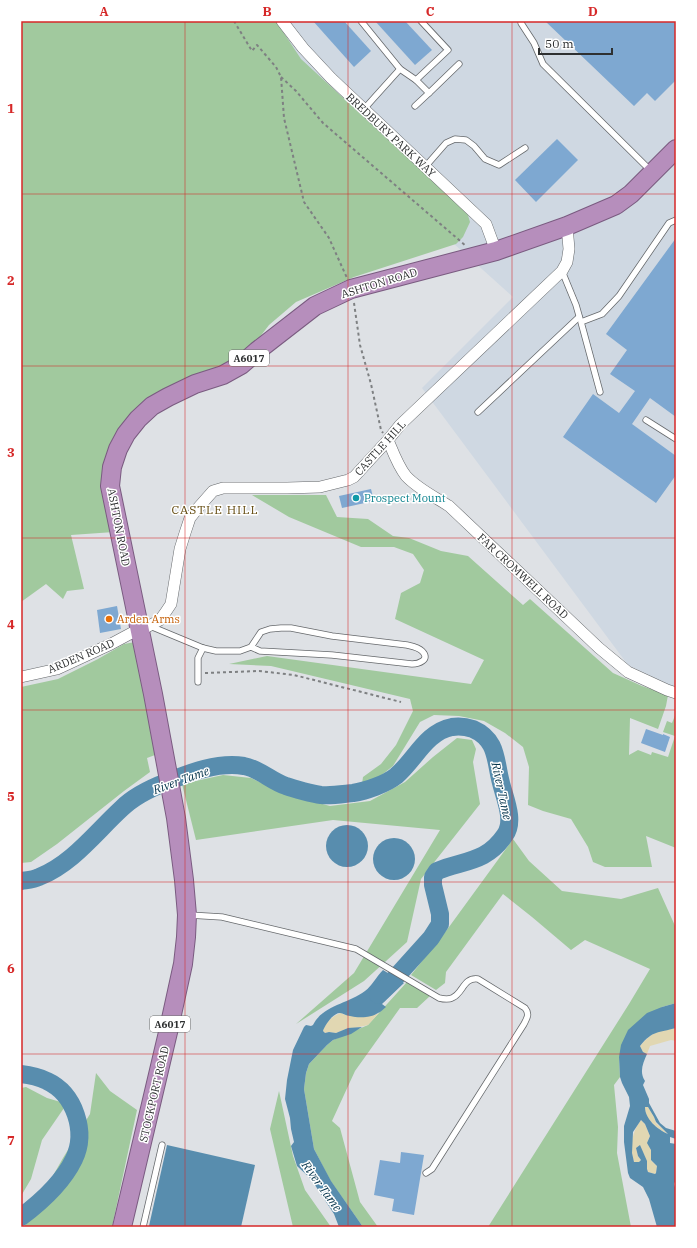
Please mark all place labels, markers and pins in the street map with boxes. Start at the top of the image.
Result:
place label: Prospect Mount [364,491,446,505]
marker: Prospect Mount [351,493,361,503]
place label: Arden Arms [117,612,180,626]
marker: Arden Arms [104,614,114,624]

